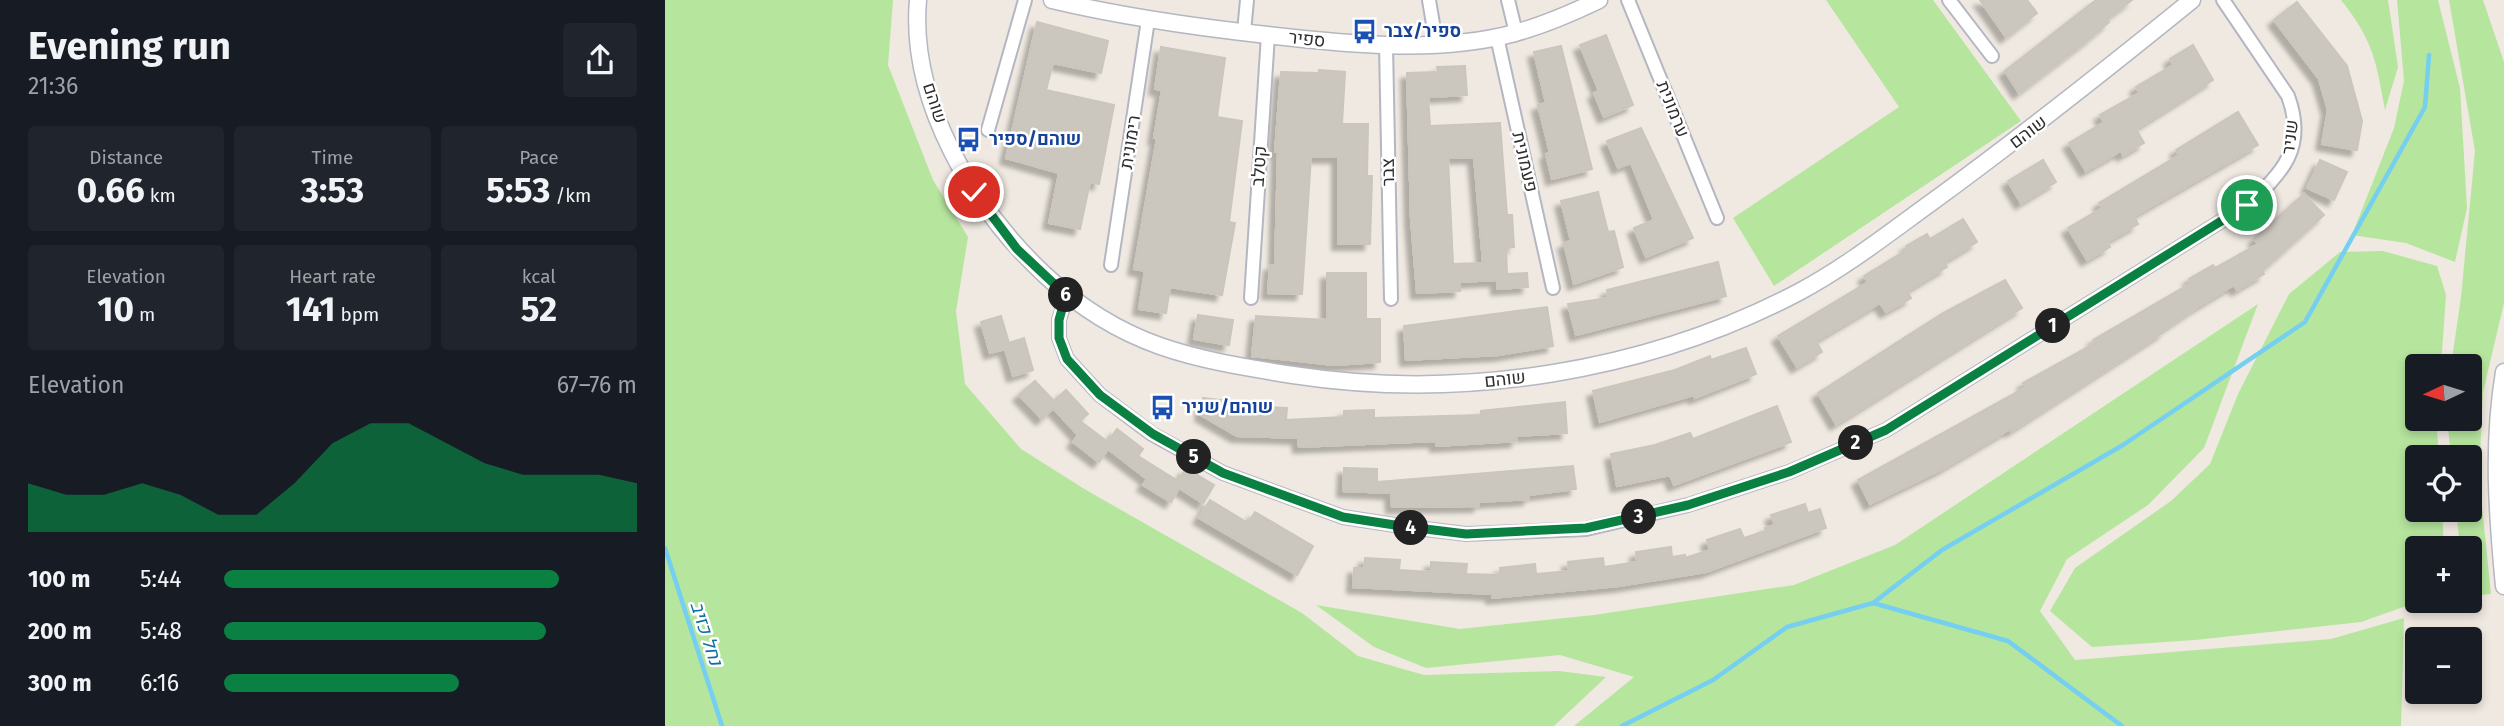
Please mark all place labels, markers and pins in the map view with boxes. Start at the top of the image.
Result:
bus stop icon: ספיר/צבר [1350,17,1378,45]
place label: ספיר/צבר [1384,20,1461,42]
bus stop icon: שוהם/ספיר [955,125,983,153]
place label: שוהם/ספיר [989,128,1081,150]
pin [944,162,1004,222]
pin [2217,175,2277,235]
pin: 6 [1049,278,1083,312]
pin: 1 [2035,308,2071,344]
bus stop icon: שוהם/שניר [1148,393,1176,421]
place label: שוהם/שניר [1182,396,1273,418]
pin: 2 [1839,426,1873,460]
pin: 5 [1177,440,1211,475]
pin: 3 [1621,500,1657,534]
pin: 4 [1393,510,1429,546]

